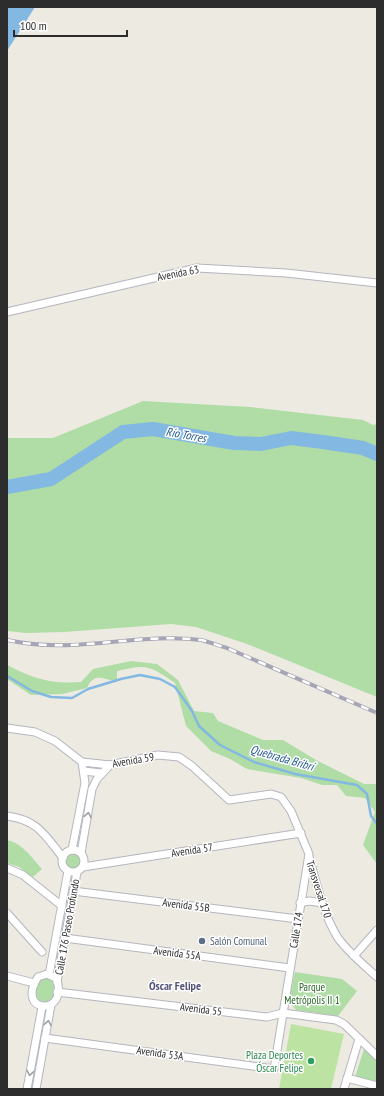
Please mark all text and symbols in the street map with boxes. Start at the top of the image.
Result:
scale bar [14,12,127,38]
text: 100 m [20,18,47,33]
street label: Avenida 63 [156,262,200,284]
water label: Río Torres [165,424,209,446]
water label: Quebrada Bribrí [249,741,318,774]
street label: Avenida 59 [111,749,155,771]
one-way arrow [83,812,91,818]
street label: Avenida 57 [170,840,214,860]
street label: Transversal 170 [303,858,335,920]
street label: Calle 176 Paseo Profundo [52,878,82,976]
street label: Avenida 55B [162,895,210,915]
street label: Calle 174 [286,911,306,949]
place label: Salón Comunal [210,934,267,948]
marker: Salón Comunal [197,936,207,946]
street label: Avenida 55A [153,943,202,963]
district label: Óscar Felipe [149,978,201,993]
park label: Parque Metrópolis II 1 [284,980,340,1007]
street label: Avenida 55 [179,999,223,1019]
one-way arrow [43,1020,52,1026]
street label: Avenida 53A [136,1043,185,1063]
place label: Plaza Deportes Óscar Felipe [246,1048,303,1075]
marker: Plaza Deportes Óscar Felipe [306,1056,316,1066]
one-way arrow [27,1070,35,1076]

